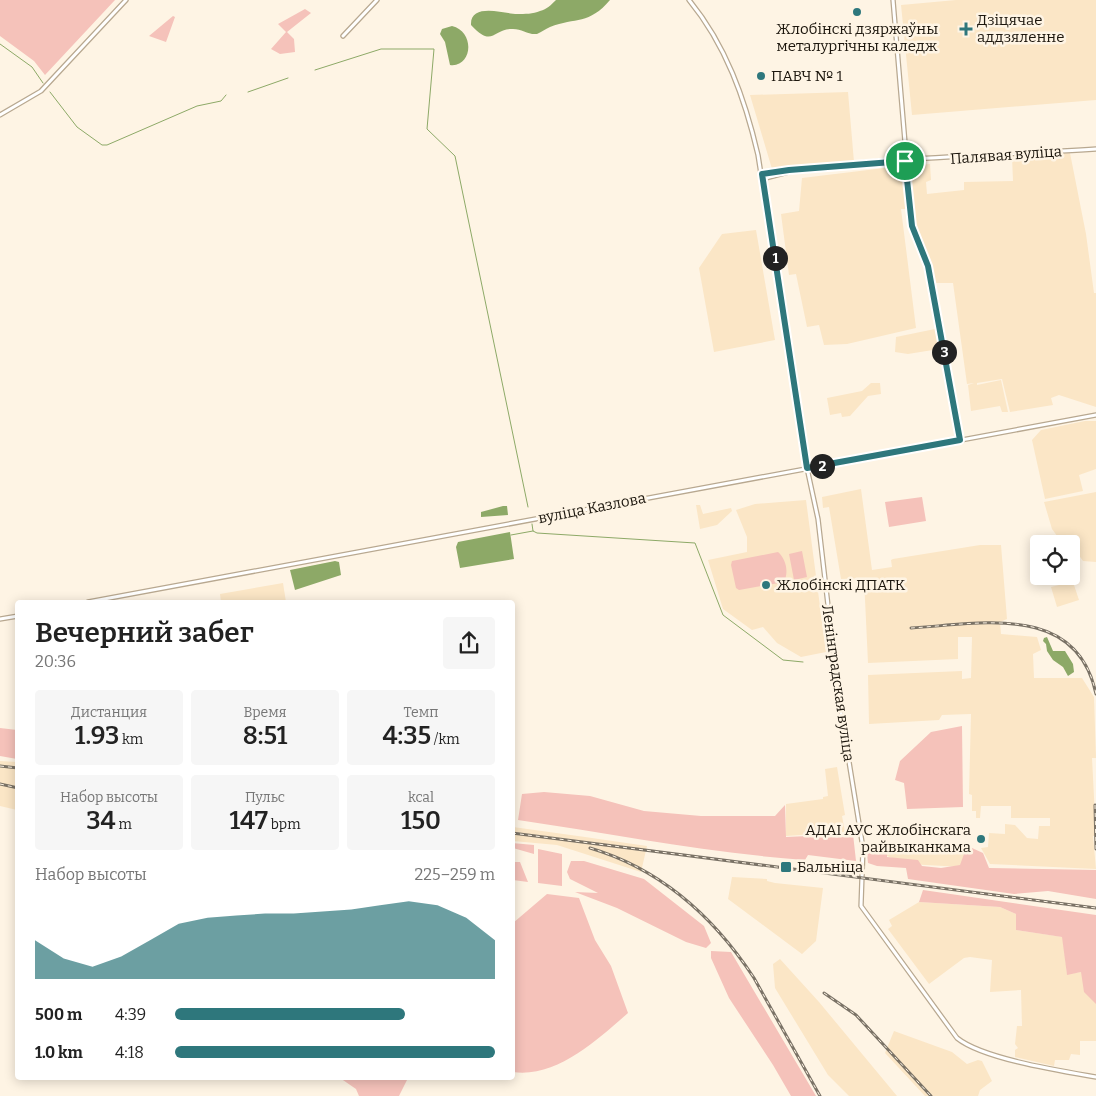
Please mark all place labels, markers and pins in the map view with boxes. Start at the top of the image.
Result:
marker: Жлобінскі дзяржаўны металургічны каледж [851,6,863,18]
place label: Дзіцячае аддзяленне [977,11,1065,46]
place label: Жлобінскі дзяржаўны металургічны каледж [776,20,938,55]
marker: Дзіцячае аддзяленне [959,22,973,36]
place label: ПАВЧ № 1 [771,67,843,85]
marker: ПАВЧ № 1 [755,70,767,82]
pin [884,140,926,182]
pin: 1 [762,246,788,270]
pin: 3 [932,340,956,364]
pin: 2 [810,454,834,478]
place label: Жлобінскі ДПАТК [776,576,906,594]
marker: Жлобінскі ДПАТК [760,579,772,591]
place label: АДАІ АУС Жлобінскага райвыканкама [805,821,971,856]
marker: АДАІ АУС Жлобінскага райвыканкама [975,833,987,845]
place label: Бальніца [797,858,863,876]
marker: Бальніца [779,860,793,874]

